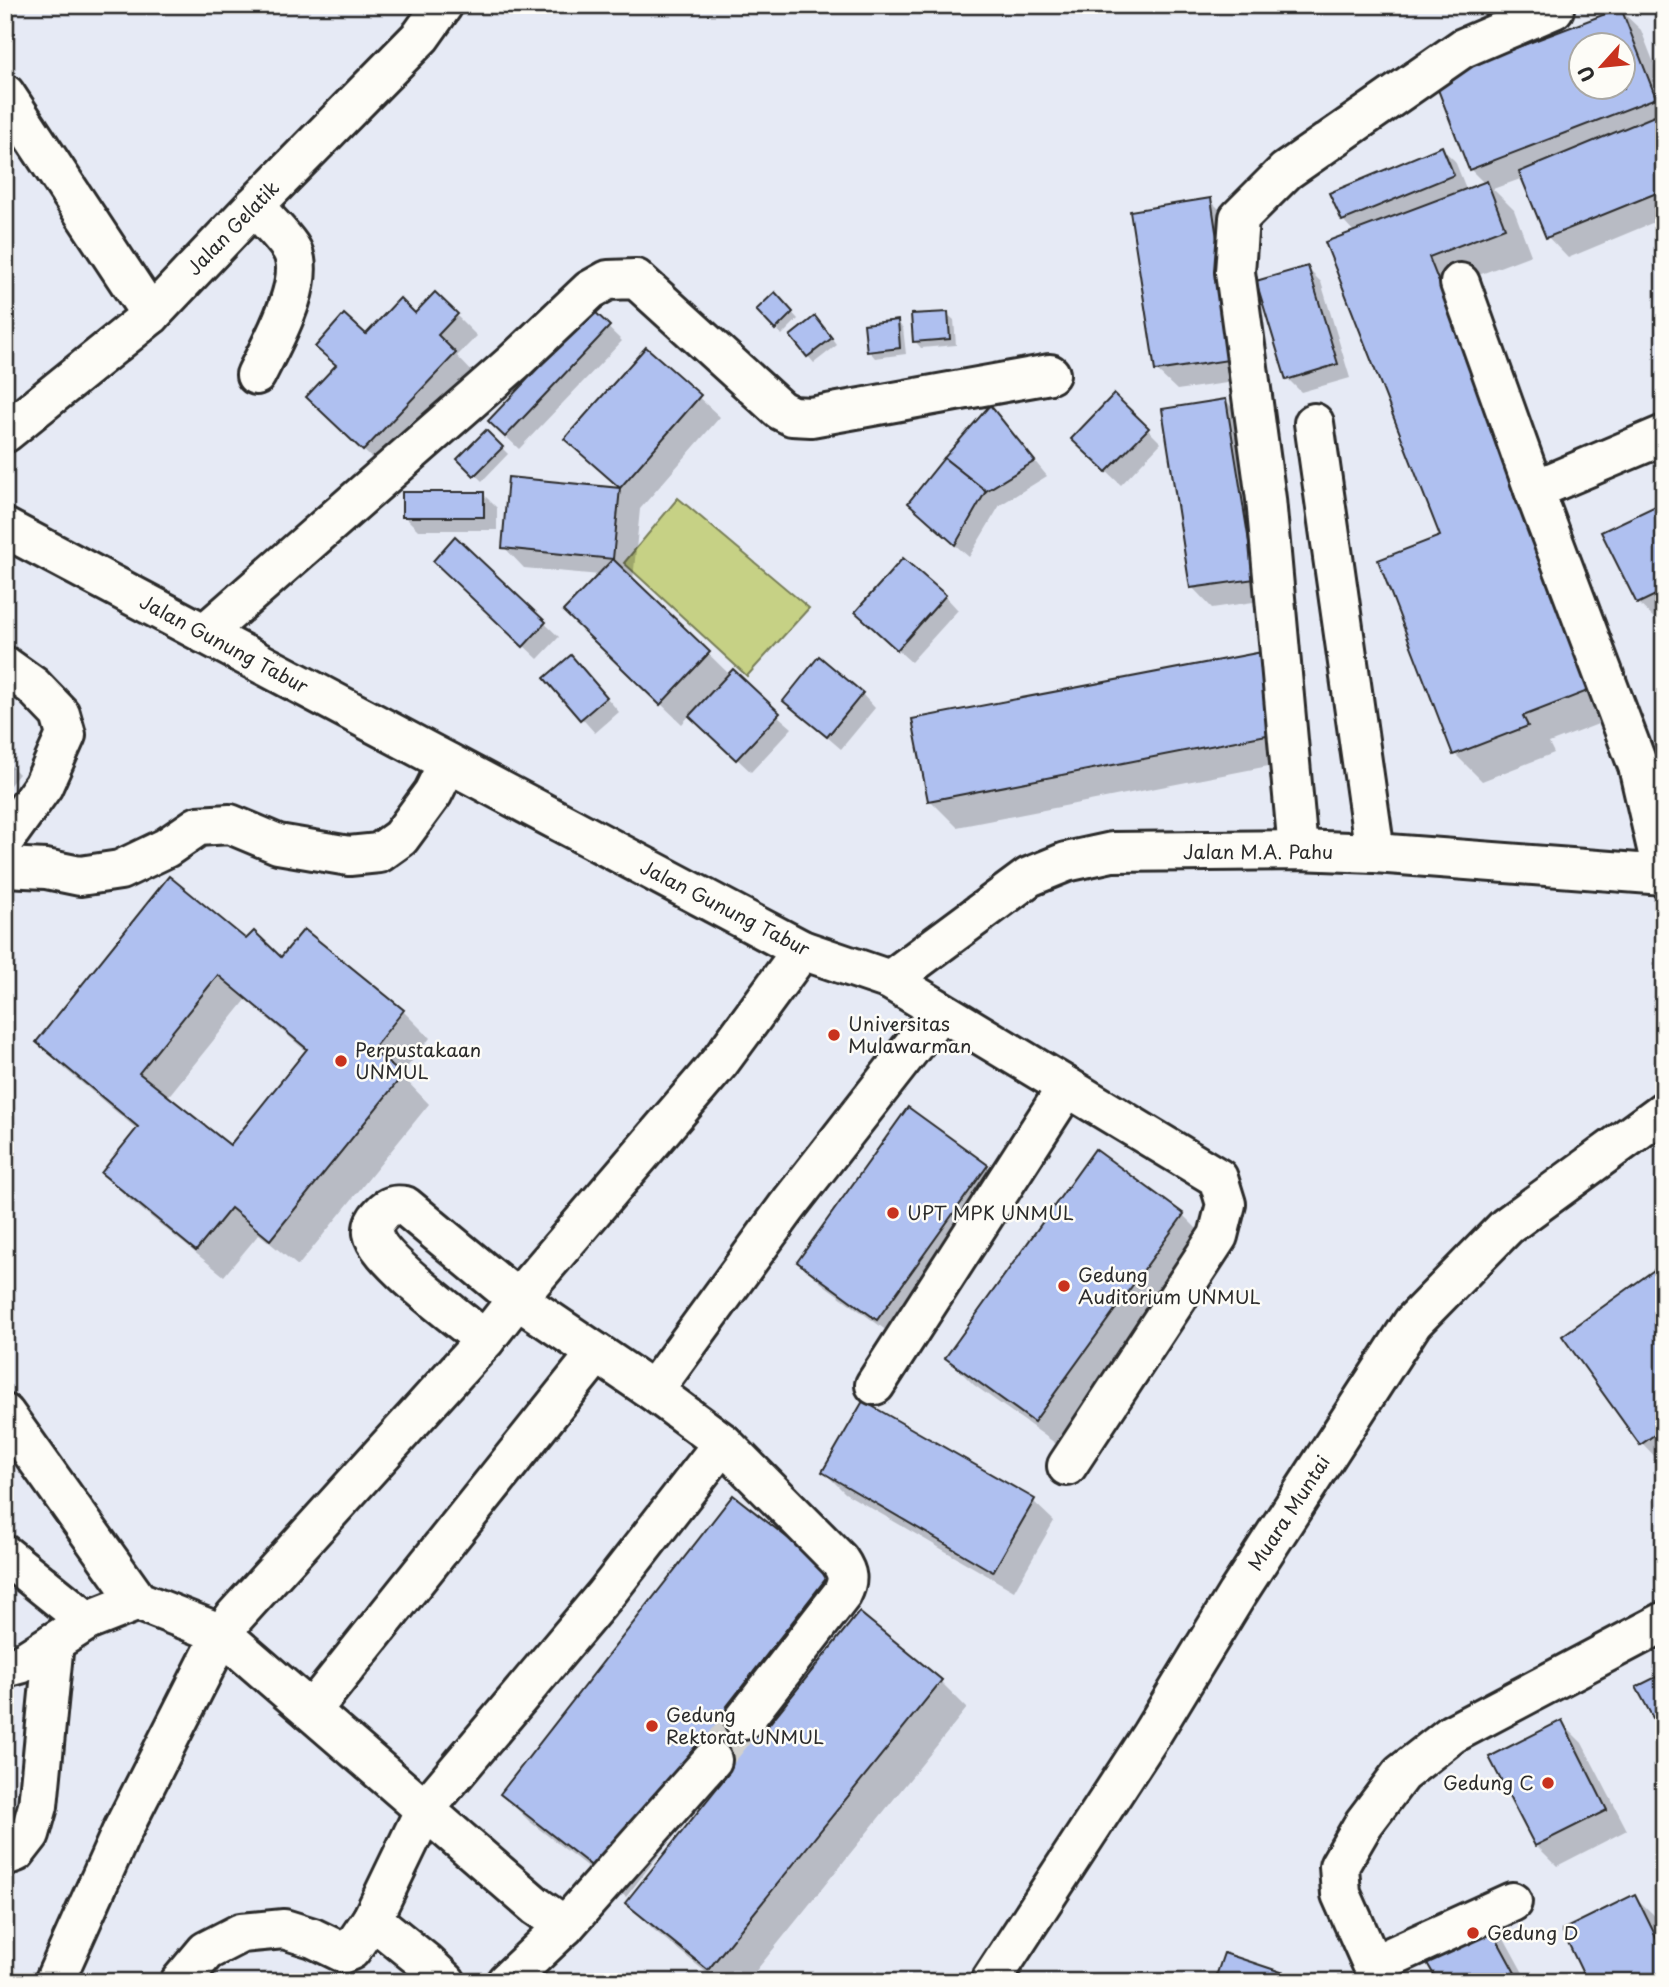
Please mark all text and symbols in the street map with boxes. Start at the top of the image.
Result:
north arrow [1568,32,1638,102]
text: U [1570,61,1602,87]
street label: Jalan Gelatik [180,173,285,281]
street label: Jalan Gunung Tabur [135,587,314,699]
street label: Jalan M.A. Pahu [1183,837,1333,865]
street label: Jalan Gunung Tabur [636,852,815,962]
place label: Universitas Mulawarman [848,1009,971,1059]
marker: Universitas Mulawarman [826,1027,842,1043]
place label: Perpustakaan UNMUL [355,1035,481,1085]
marker: Perpustakaan UNMUL [333,1053,349,1069]
place label: UPT MPK UNMUL [907,1198,1074,1226]
marker: UPT MPK UNMUL [885,1205,901,1221]
place label: Gedung Auditorium UNMUL [1078,1260,1261,1310]
marker: Gedung Auditorium UNMUL [1056,1278,1072,1294]
street label: Muara Muntai [1240,1449,1336,1576]
place label: Gedung Rektorat UNMUL [666,1700,824,1750]
marker: Gedung Rektorat UNMUL [644,1718,660,1734]
place label: Gedung C [1443,1768,1534,1796]
marker: Gedung C [1540,1775,1556,1791]
place label: Gedung D [1487,1918,1578,1946]
marker: Gedung D [1465,1925,1481,1941]

